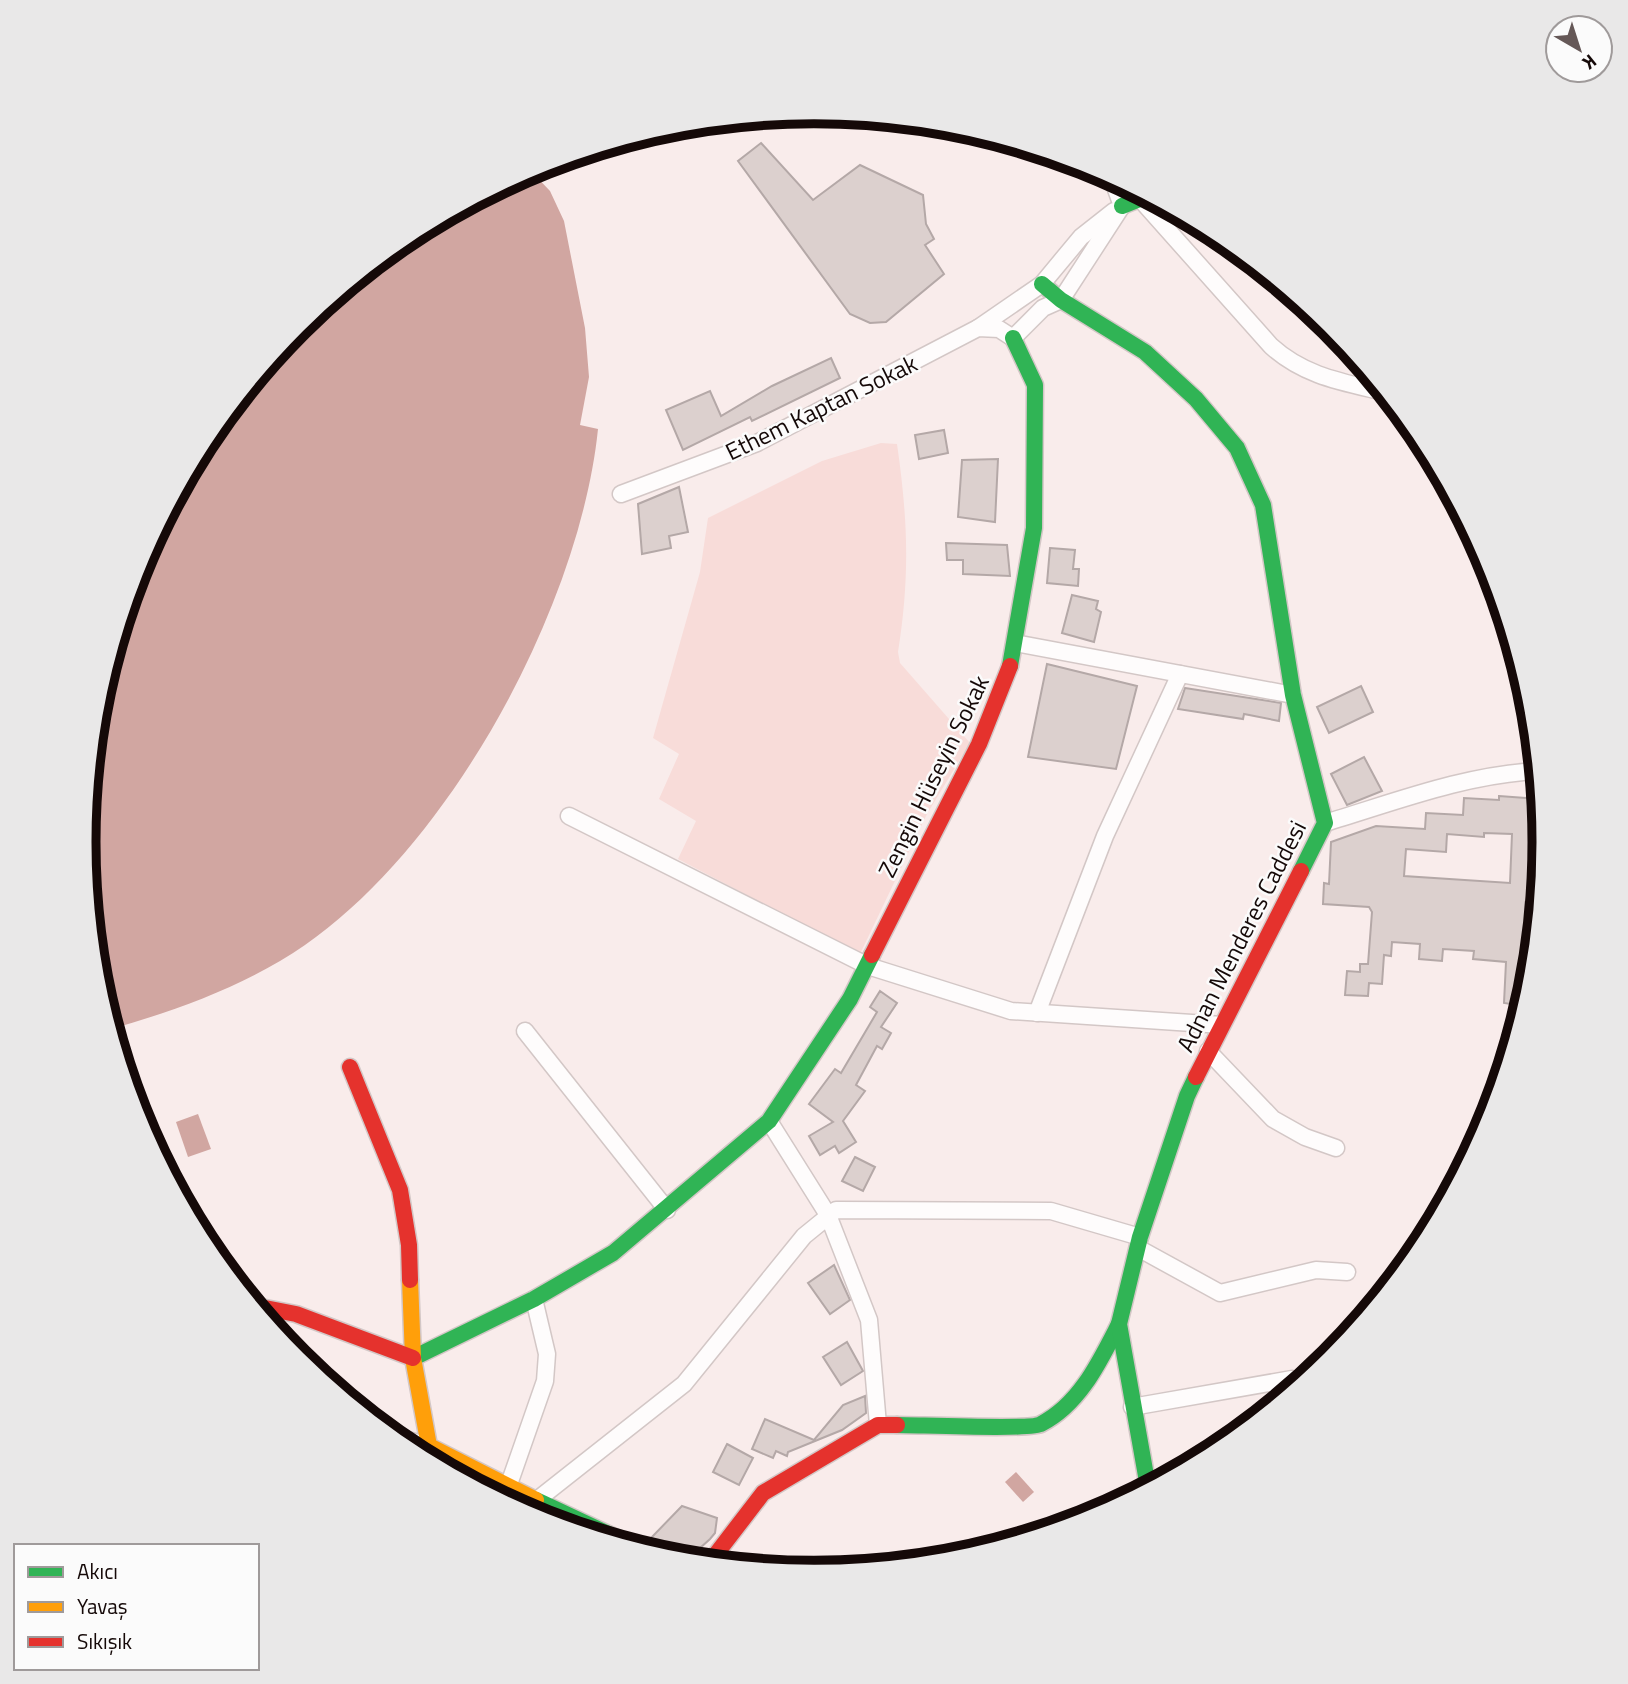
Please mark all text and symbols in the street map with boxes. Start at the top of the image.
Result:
north arrow [1544,14,1614,84]
text: K [1577,48,1604,77]
street label: Ethem Kaptan Sokak [719,345,923,469]
street label: Zengin Hüseyin Sokak [868,668,998,883]
street label: Adnan Menderes Caddesi [1167,814,1315,1058]
legend [14,1544,259,1670]
text: Akıcı [77,1555,118,1587]
text: Yavaş [77,1590,128,1622]
text: Sıkışık [77,1625,132,1657]

